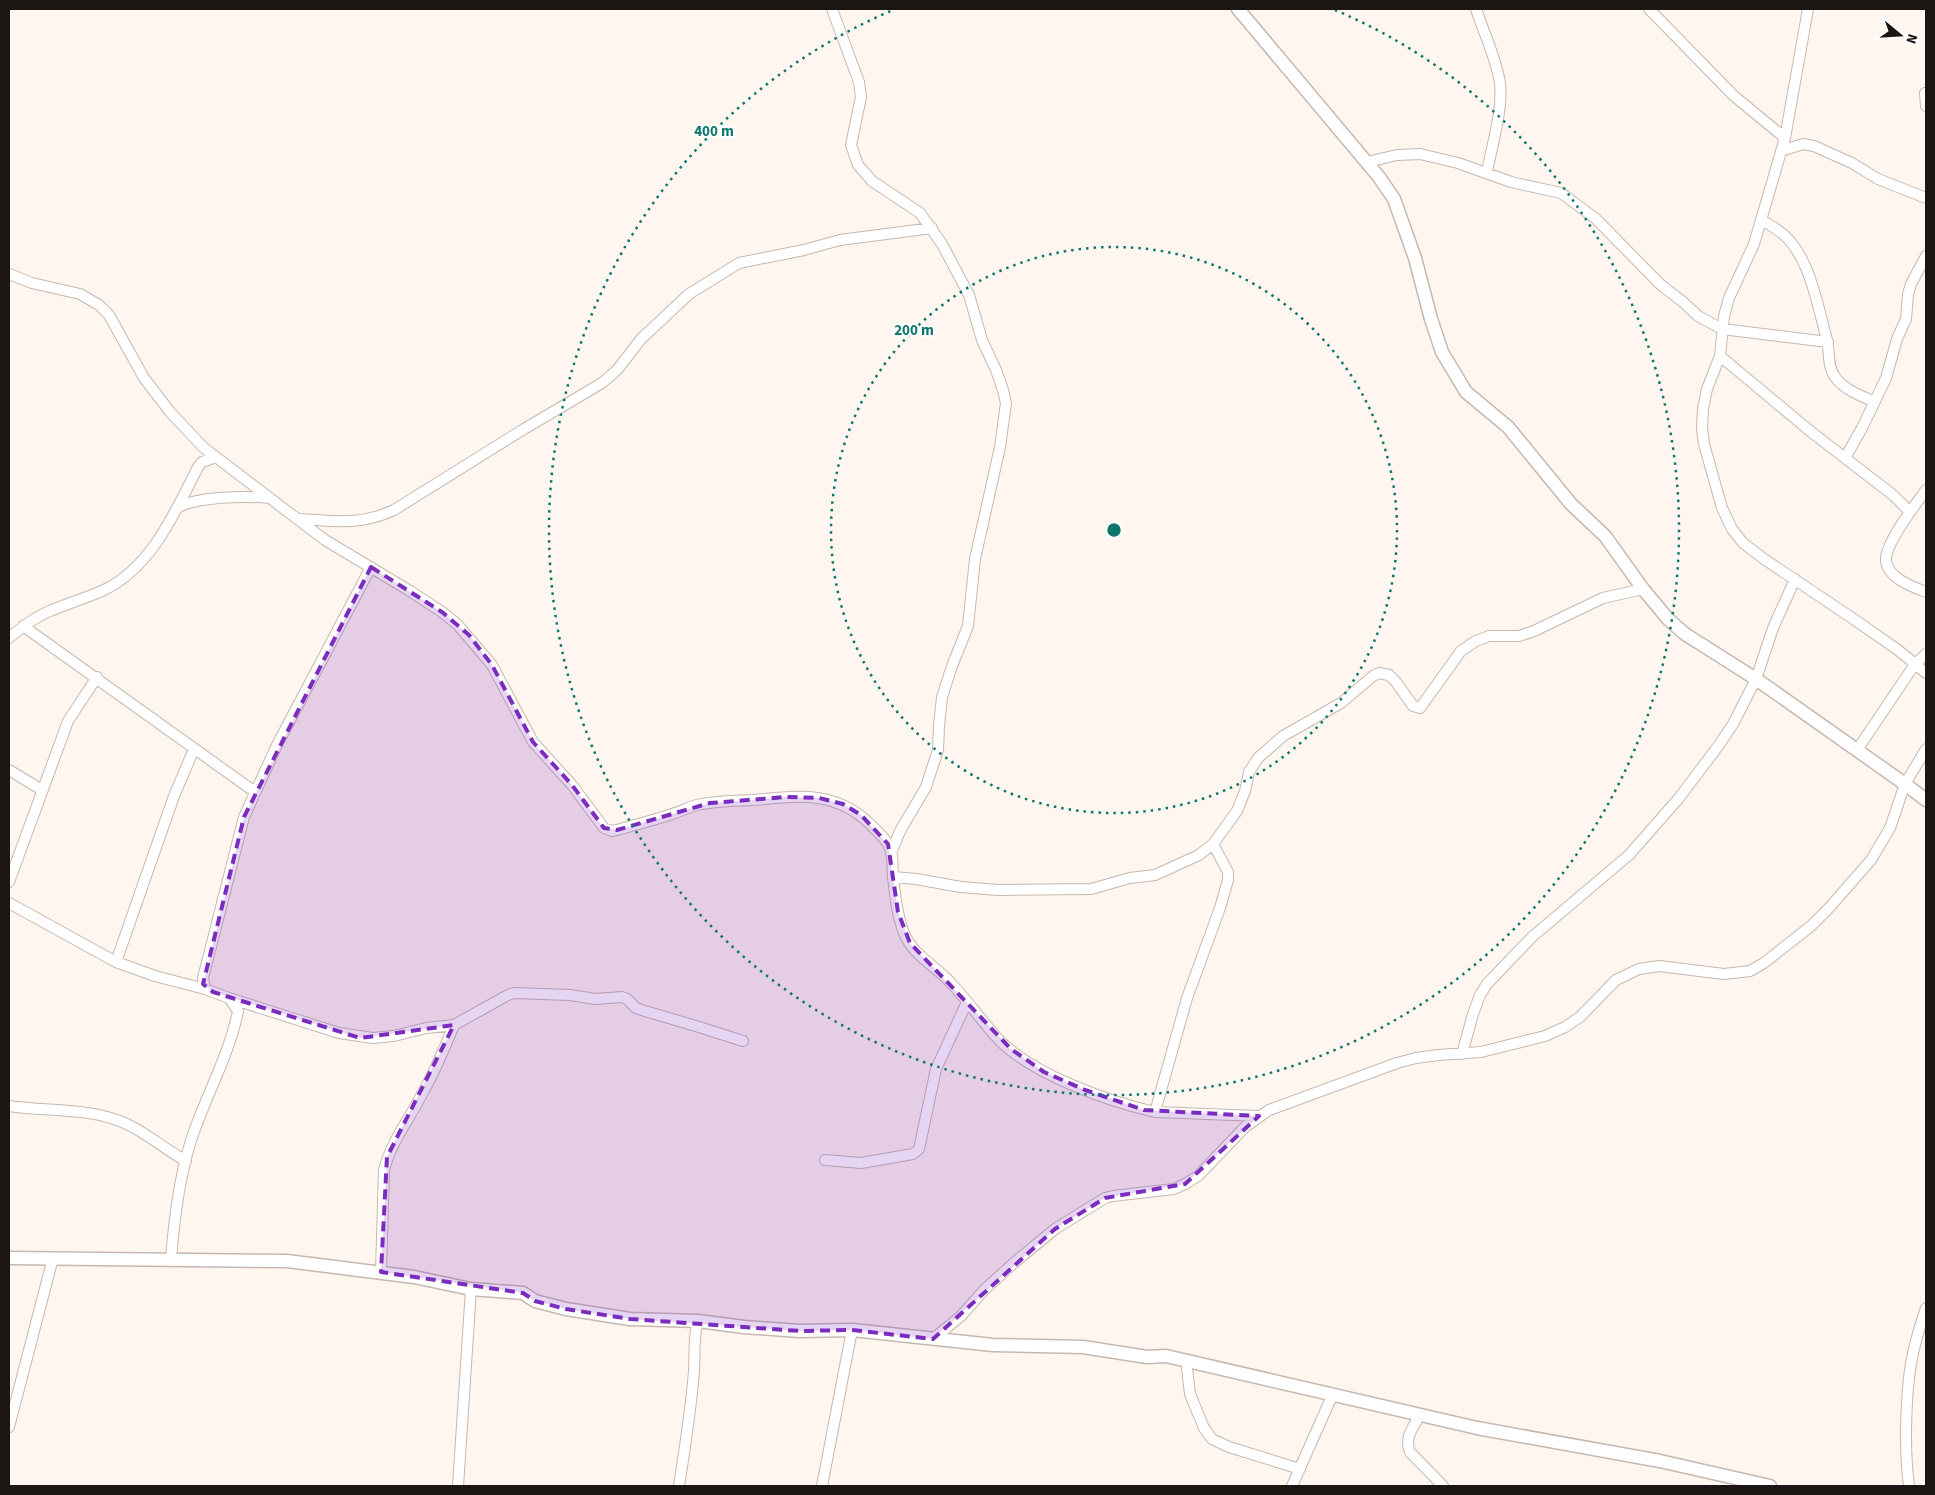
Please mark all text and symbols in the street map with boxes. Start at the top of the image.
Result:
north arrow [1875,10,1925,60]
text: N [1900,31,1922,46]
text: 400 m [694,121,734,142]
text: 200 m [894,320,934,341]
centre of rings [1105,521,1123,539]

